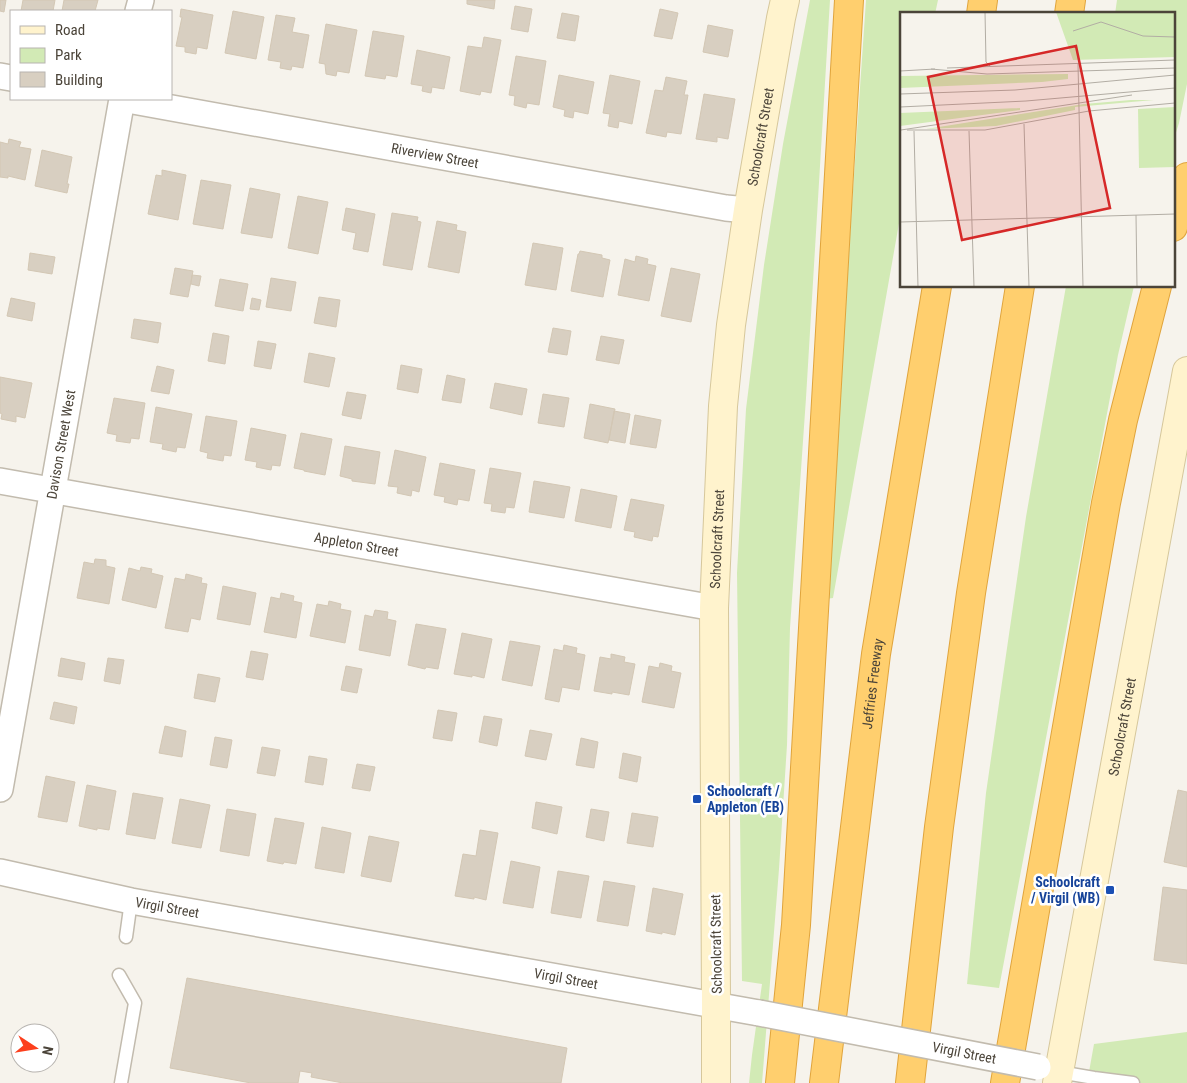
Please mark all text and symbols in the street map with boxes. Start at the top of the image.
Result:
legend [10,10,172,100]
inset map [900,12,1174,288]
text: Road [55,21,85,39]
text: Park [55,46,82,64]
text: Building [55,71,103,89]
street label: Schoolcraft Street [744,86,777,187]
street label: Riverview Street [390,140,480,171]
street label: Davison Street West [43,388,78,500]
street label: Schoolcraft Street [707,489,727,589]
street label: Appleton Street [313,529,400,560]
street label: Jeffries Freeway [859,637,886,730]
street label: Schoolcraft Street [1105,676,1139,777]
place label: Schoolcraft / Appleton (EB) [707,783,784,816]
marker: Schoolcraft / Appleton (EB) [691,793,703,805]
place label: Schoolcraft / Virgil (WB) [1031,874,1100,907]
marker: Schoolcraft / Virgil (WB) [1104,884,1116,896]
street label: Virgil Street [134,894,200,921]
street label: Schoolcraft Street [707,894,725,994]
street label: Virgil Street [533,965,599,992]
north arrow [10,1023,60,1073]
street label: Virgil Street [931,1039,997,1067]
text: N [39,1045,56,1057]

